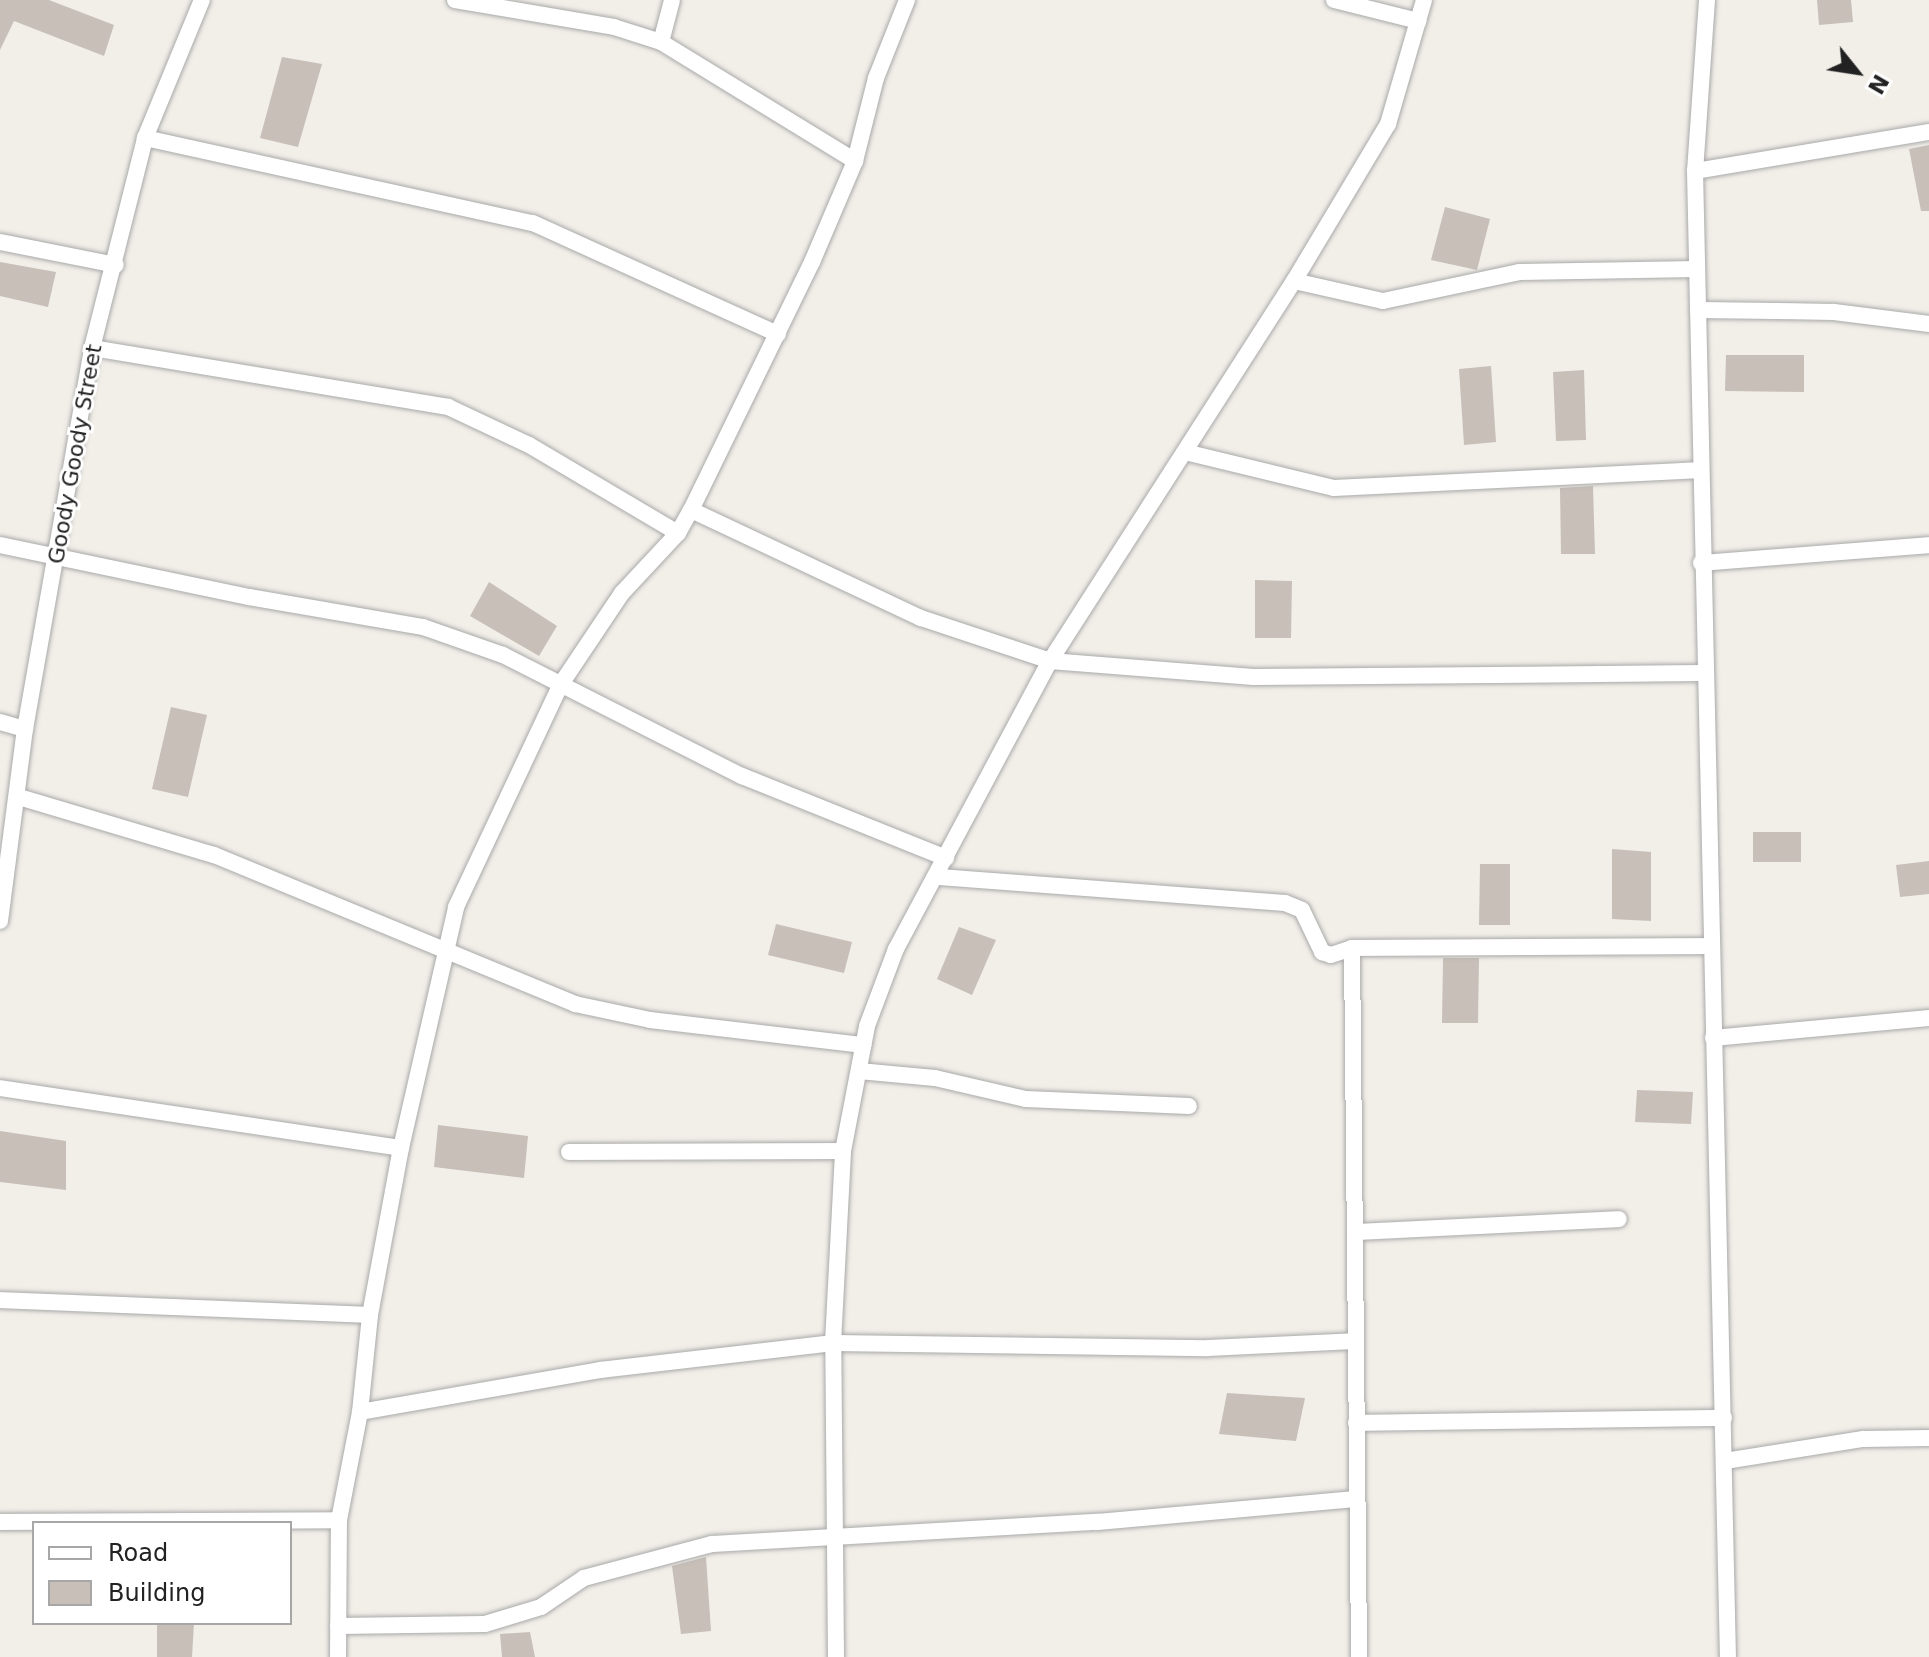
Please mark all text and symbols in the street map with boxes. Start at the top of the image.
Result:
north arrow [1817,32,1897,112]
text: N [1863,70,1894,98]
street label: Goody Goody Street [43,342,107,566]
legend [32,1521,292,1625]
text: Road [108,1539,168,1567]
text: Building [108,1579,205,1607]

